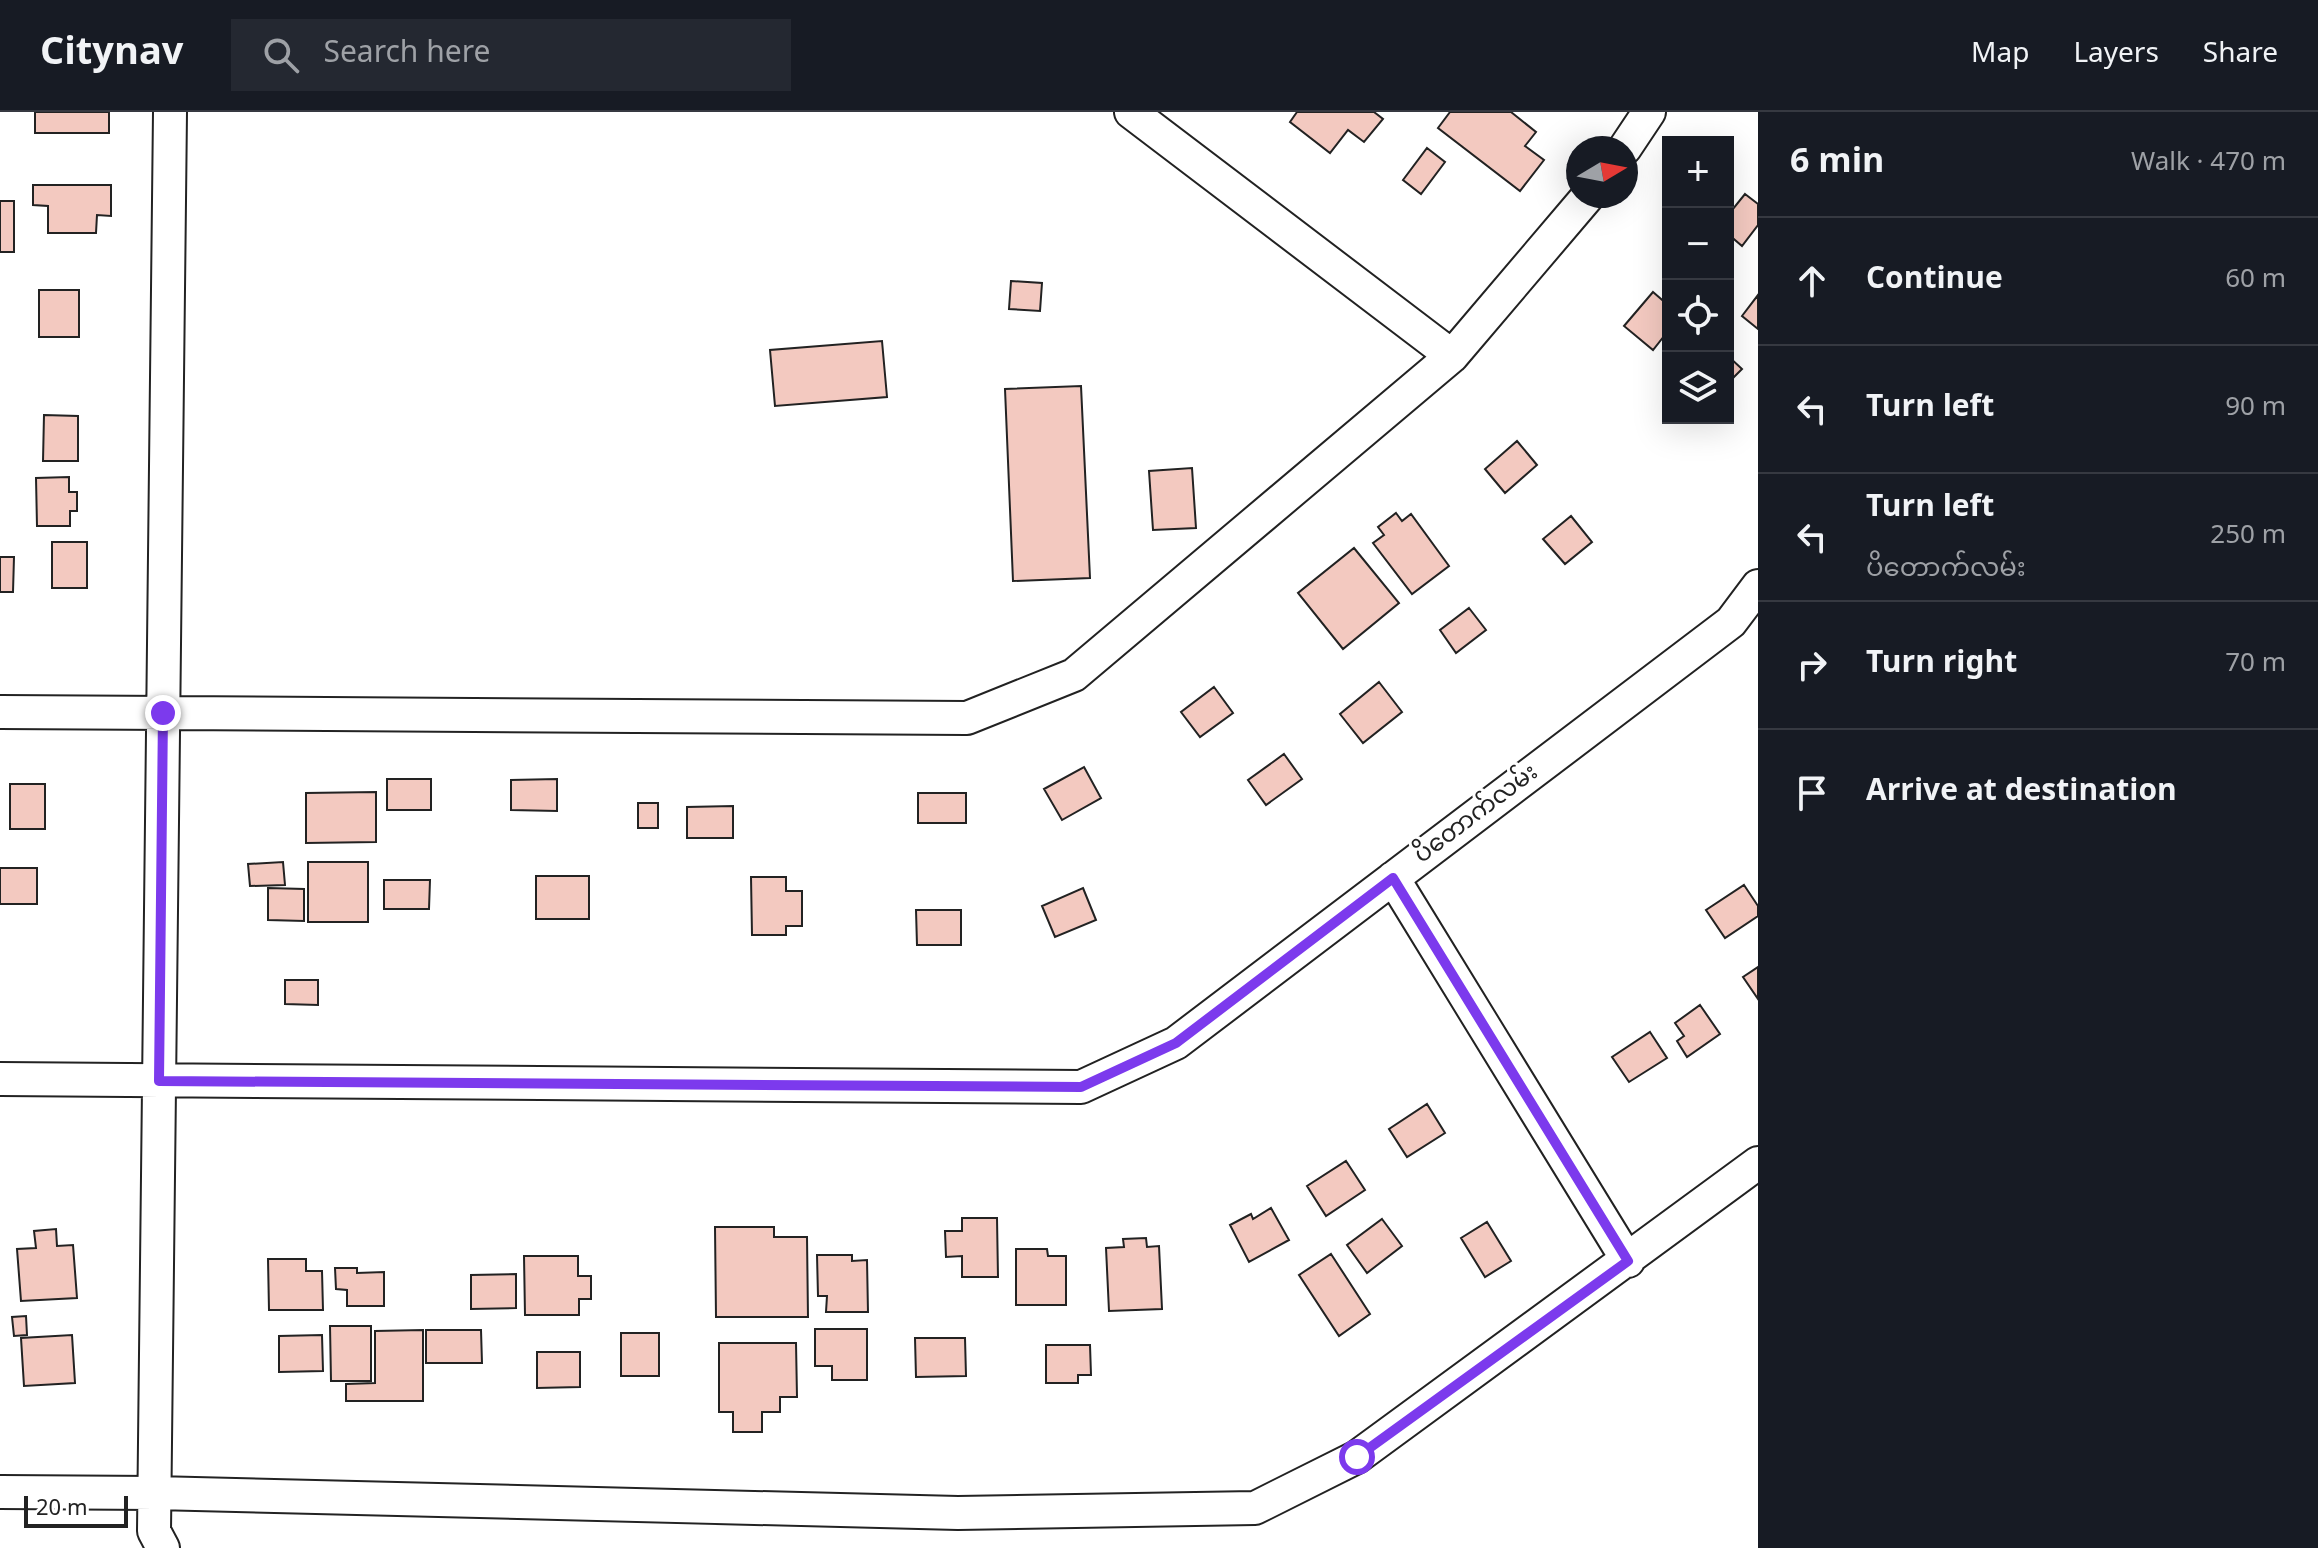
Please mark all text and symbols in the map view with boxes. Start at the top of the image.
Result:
text: Citynav [40,14,183,97]
search box [231,19,791,91]
text: Search here [323,22,490,88]
text: Map [1971,25,2029,86]
text: Layers [2073,25,2159,86]
text: Share [2203,25,2278,86]
icon: search [259,33,303,77]
text: 6 min [1790,127,1884,201]
north arrow [1566,136,1638,208]
map controls [1662,136,1734,424]
button: + [1662,136,1734,208]
text: Walk · 470 m [2131,136,2286,192]
button: − [1662,208,1734,280]
text: Continue [1866,248,2003,314]
text: 60 m [2225,253,2286,309]
icon: ahead [1790,259,1834,303]
button: locate [1662,280,1734,352]
button: layers [1662,352,1734,424]
text: Turn left [1866,376,1994,442]
text: 90 m [2225,381,2286,437]
icon: left [1790,387,1834,431]
text: Turn left [1866,476,1994,542]
text: 250 m [2210,509,2286,565]
icon: left [1790,515,1834,559]
text: ပိတောက်လမ်း [1866,542,2026,598]
text: Turn right [1866,632,2017,698]
text: 70 m [2225,637,2286,693]
icon: right [1790,643,1834,687]
route end [145,695,181,731]
street label: ပိတောက်လမ်း [1402,749,1552,881]
text: Arrive at destination [1866,760,2177,826]
icon: arrive [1790,771,1834,815]
route start [1339,1439,1375,1475]
text: 20 m [36,1486,87,1534]
scale bar [24,1492,128,1528]

